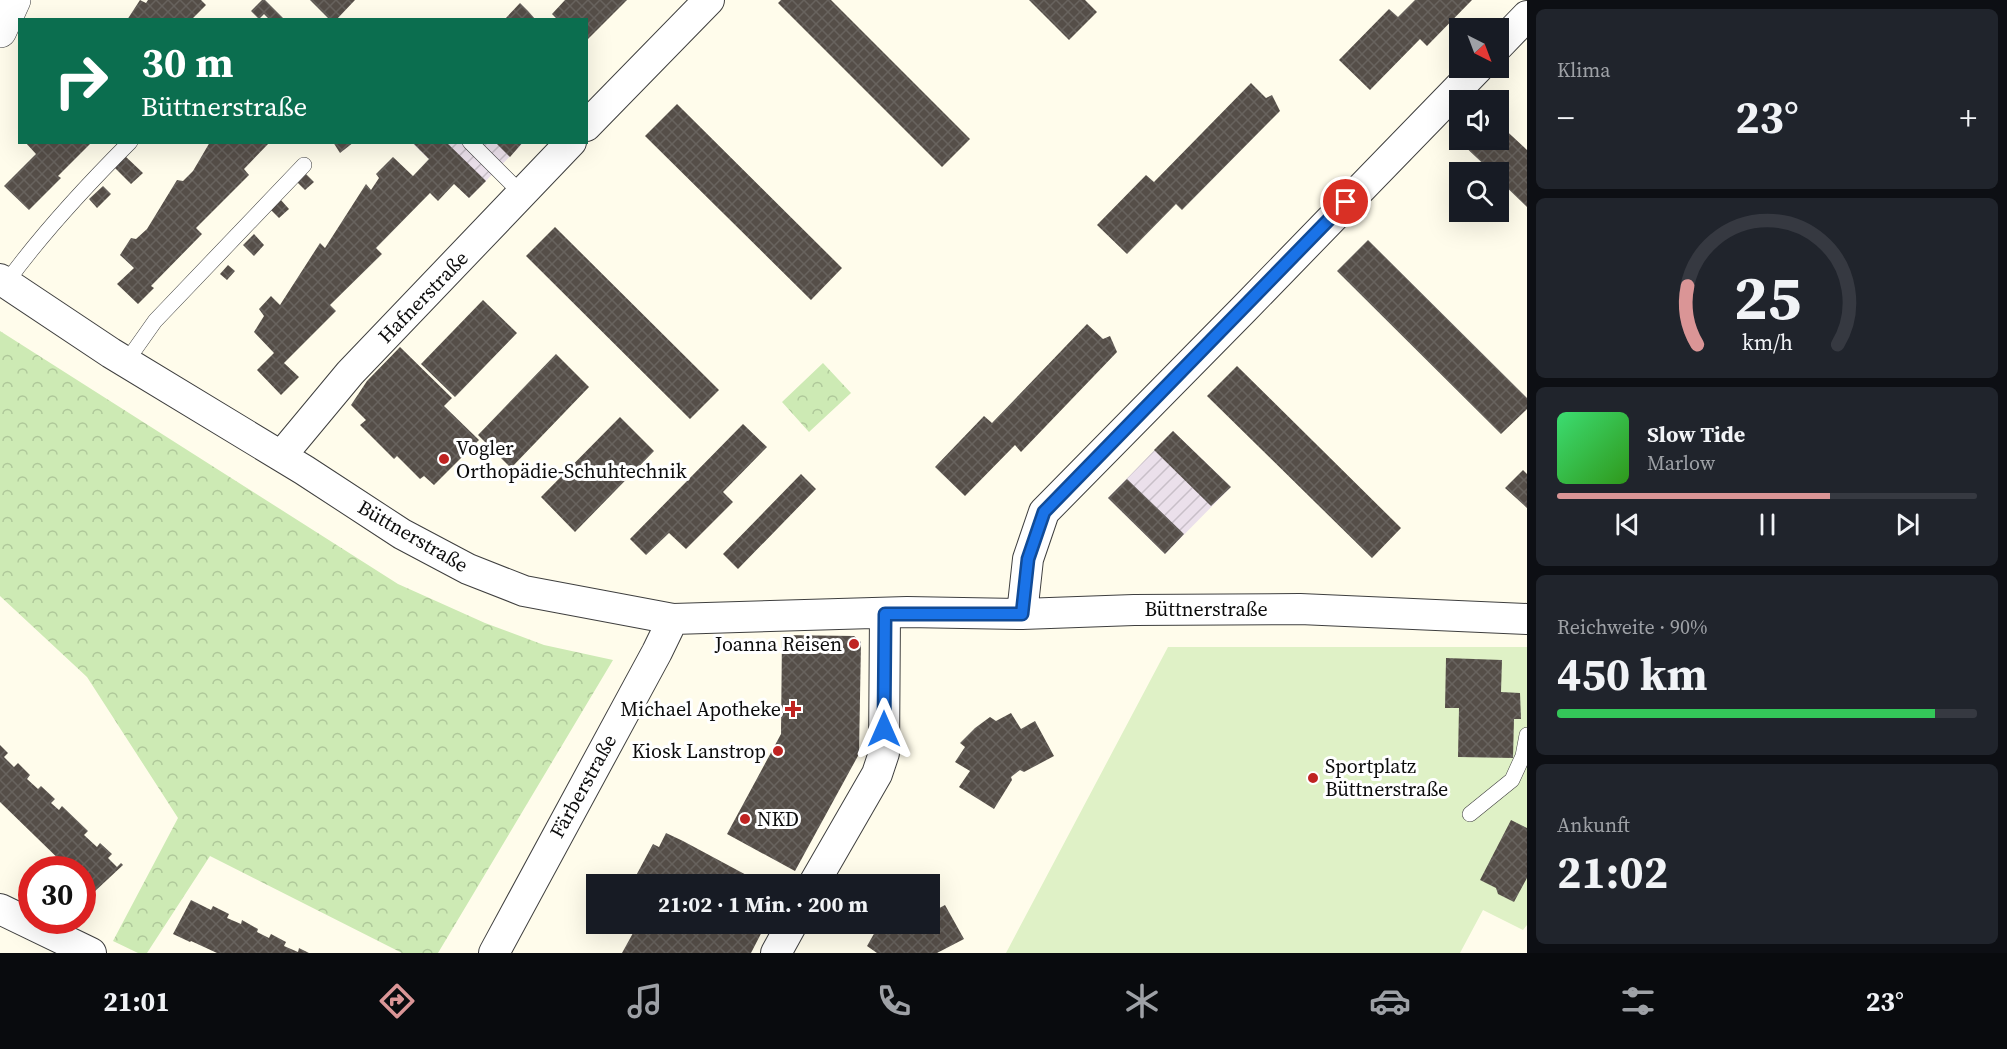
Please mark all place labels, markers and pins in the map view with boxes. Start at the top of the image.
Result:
pin [1320,176,1371,227]
place label: Vogler Orthopädie-Schuhtechnik [456,434,687,485]
marker: Vogler Orthopädie-Schuhtechnik [437,452,451,466]
place label: Joanna Reisen [714,630,842,658]
marker: Joanna Reisen [847,637,861,651]
place label: Michael Apotheke [620,695,781,723]
marker: Michael Apotheke [786,702,800,716]
place label: Kiosk Lanstrop [632,737,766,765]
marker: Kiosk Lanstrop [771,744,785,758]
place label: Sportplatz Büttnerstraße [1325,752,1448,803]
marker: Sportplatz Büttnerstraße [1306,771,1320,785]
place label: NKD [757,805,799,833]
marker: NKD [738,812,752,826]

